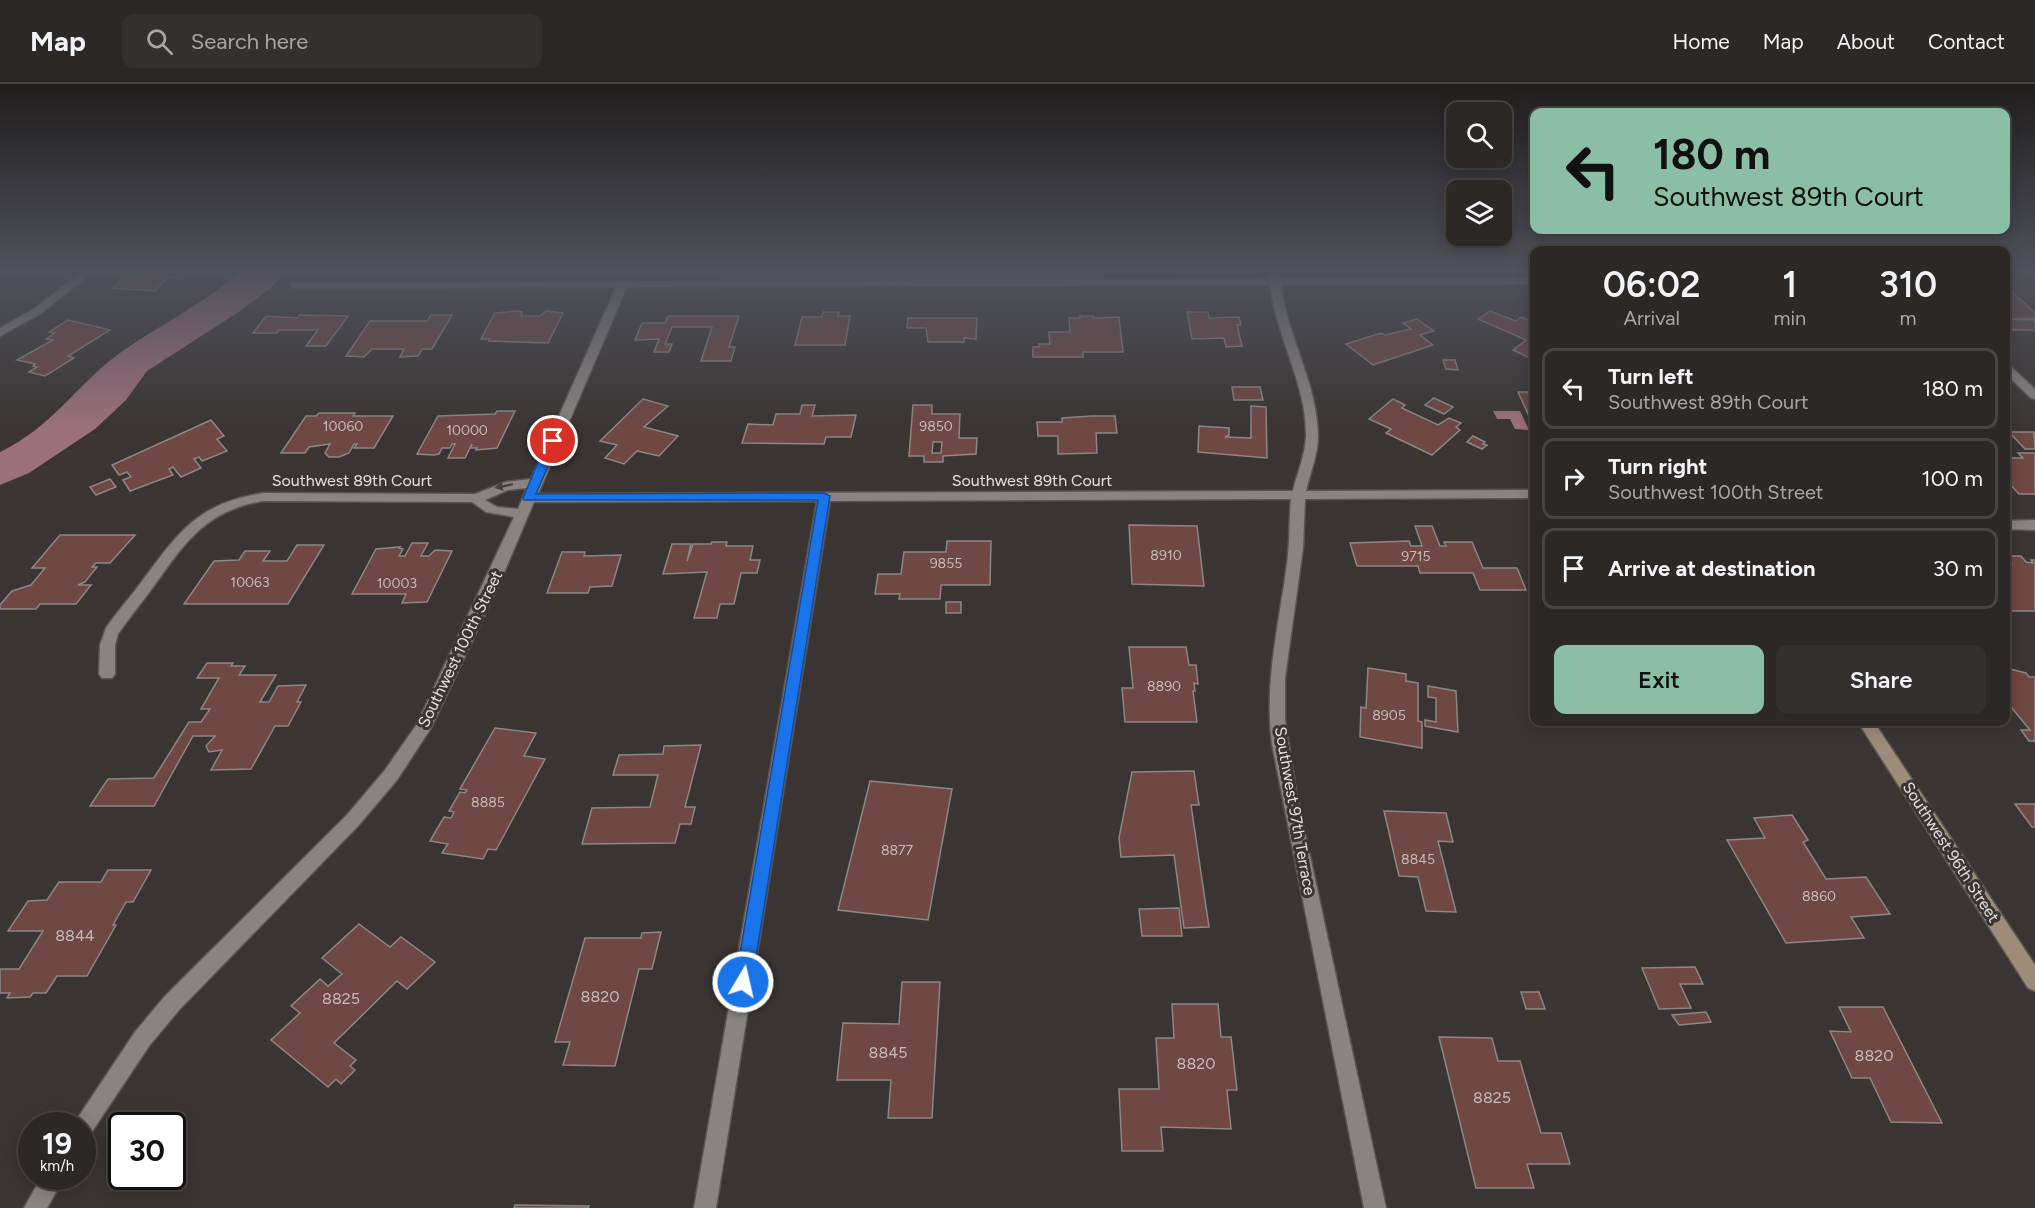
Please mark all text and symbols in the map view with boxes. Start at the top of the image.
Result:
search box [122,14,542,68]
text: Map [30,24,86,58]
icon: search [143,25,176,58]
text: Search here [191,28,308,55]
text: Home [1673,29,1730,54]
text: Map [1763,29,1804,54]
text: About [1837,29,1895,54]
text: Contact [1928,29,2005,54]
map controls [1446,102,1512,246]
button: search [1446,102,1512,168]
text: 180 m [1653,129,1770,180]
icon: left [1554,132,1632,210]
button: layers [1446,180,1512,246]
text: Southwest 89th Court [1653,180,1924,213]
text: 06:02 [1603,263,1701,306]
text: 1 [1782,263,1797,306]
text: 310 [1879,263,1937,306]
text: Arrival [1623,306,1680,330]
text: min [1773,306,1806,330]
text: m [1900,306,1917,330]
text: Turn left [1608,363,1694,390]
icon: left [1557,372,1590,405]
text: 180 m [1922,375,1983,402]
text: Southwest 89th Court [1608,390,1809,414]
pin [527,415,578,466]
house number: 10060 [323,418,363,435]
house number: 9850 [919,418,953,435]
house number: 10000 [446,422,488,439]
icon: arrive [536,424,569,457]
text: Turn right [1608,453,1707,480]
icon: right [1557,462,1590,495]
text: 100 m [1922,465,1983,492]
street label: Southwest 89th Court [272,471,432,490]
street label: Southwest 89th Court [952,471,1112,490]
text: Southwest 100th Street [1608,480,1823,504]
one-way arrow [495,482,514,492]
house number: 8910 [1150,547,1182,564]
house number: 9715 [1401,548,1431,565]
icon: arrive [1557,552,1590,585]
house number: 9855 [930,555,962,572]
text: Arrive at destination [1608,555,1816,582]
text: 30 m [1933,555,1983,582]
street label: Southwest 100th Street [414,567,506,731]
house number: 10063 [230,574,270,591]
house number: 10003 [377,575,417,592]
button: Exit [1554,645,1764,714]
button: Share [1776,645,1986,714]
house number: 8890 [1147,678,1181,695]
house number: 8905 [1372,707,1406,724]
street label: Southwest 97th Terrace [1271,725,1319,897]
street label: Southwest 96th Street [1899,778,2003,926]
house number: 8885 [471,794,505,811]
house number: 8877 [881,842,914,859]
house number: 8845 [1401,851,1435,868]
house number: 8860 [1802,888,1836,905]
house number: 8844 [55,926,95,945]
position arrow [711,950,775,1014]
house number: 8820 [581,987,619,1006]
house number: 8825 [322,989,360,1008]
house number: 8845 [869,1043,907,1062]
house number: 8820 [1855,1046,1893,1065]
house number: 8820 [1177,1054,1215,1073]
house number: 8825 [1473,1088,1511,1107]
speed limit sign: 30 [108,1112,186,1190]
text: 19 [42,1125,72,1162]
text: km/h [40,1157,74,1175]

